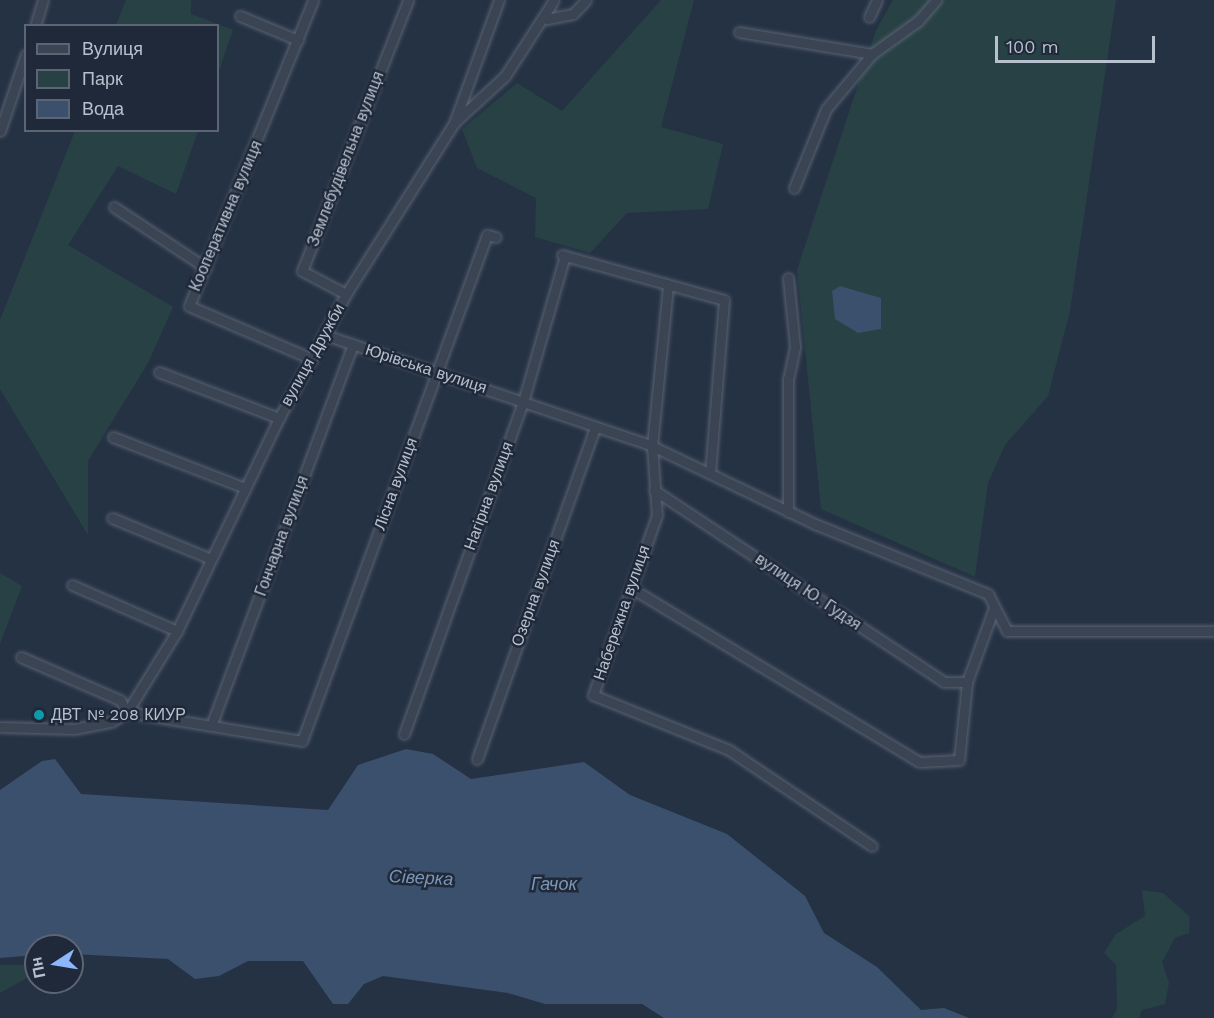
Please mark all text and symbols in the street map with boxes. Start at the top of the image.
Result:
legend [24,24,219,132]
scale bar [998,24,1158,62]
text: 100 m [1006,36,1059,57]
text: Вулиця [82,38,143,59]
text: Парк [82,68,123,89]
street label: Землебудівельна вулиця [304,69,388,249]
text: Вода [82,98,124,119]
street label: Кооперативна вулиця [186,138,266,294]
street label: вулиця Дружби [277,300,349,410]
street label: Юрівська вулиця [363,340,489,398]
street label: Лісна вулиця [370,435,422,533]
street label: Нагірна вулиця [461,439,517,553]
street label: Гончарна вулиця [251,473,313,599]
street label: Озерна вулиця [508,537,564,649]
street label: Набережна вулиця [590,543,654,683]
street label: вулиця Ю. Гудзя [751,549,865,635]
place label: ДВТ № 208 КИУР [51,705,186,725]
marker: ДВТ № 208 КИУР [32,708,46,722]
water label: Сіверка [388,866,454,890]
water label: Гачок [531,873,577,895]
north arrow [24,934,84,994]
text: Пн [26,955,49,980]

